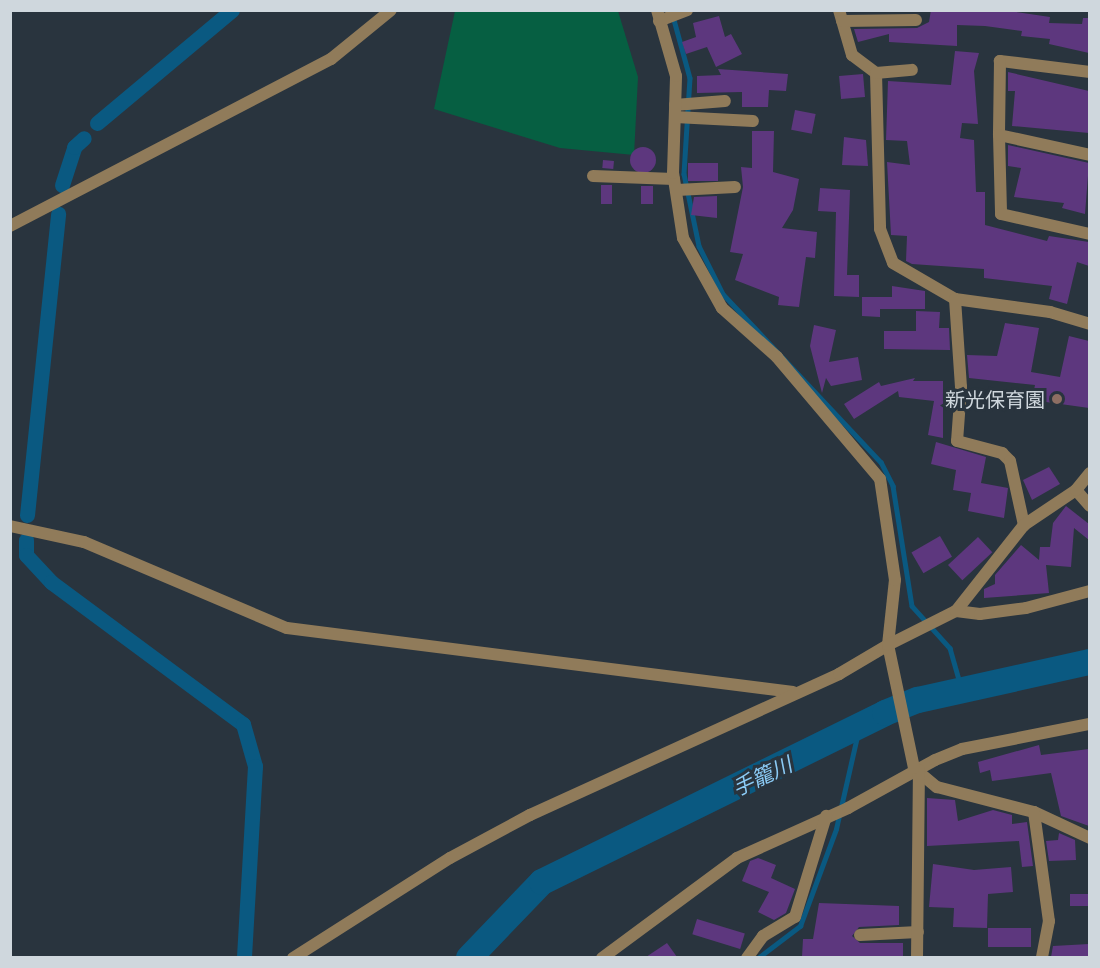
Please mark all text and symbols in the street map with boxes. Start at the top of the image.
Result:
place label: 新光保育園 [945,387,1045,411]
marker: 新光保育園 [1050,392,1064,406]
water label: 手籠川 [728,751,796,801]

